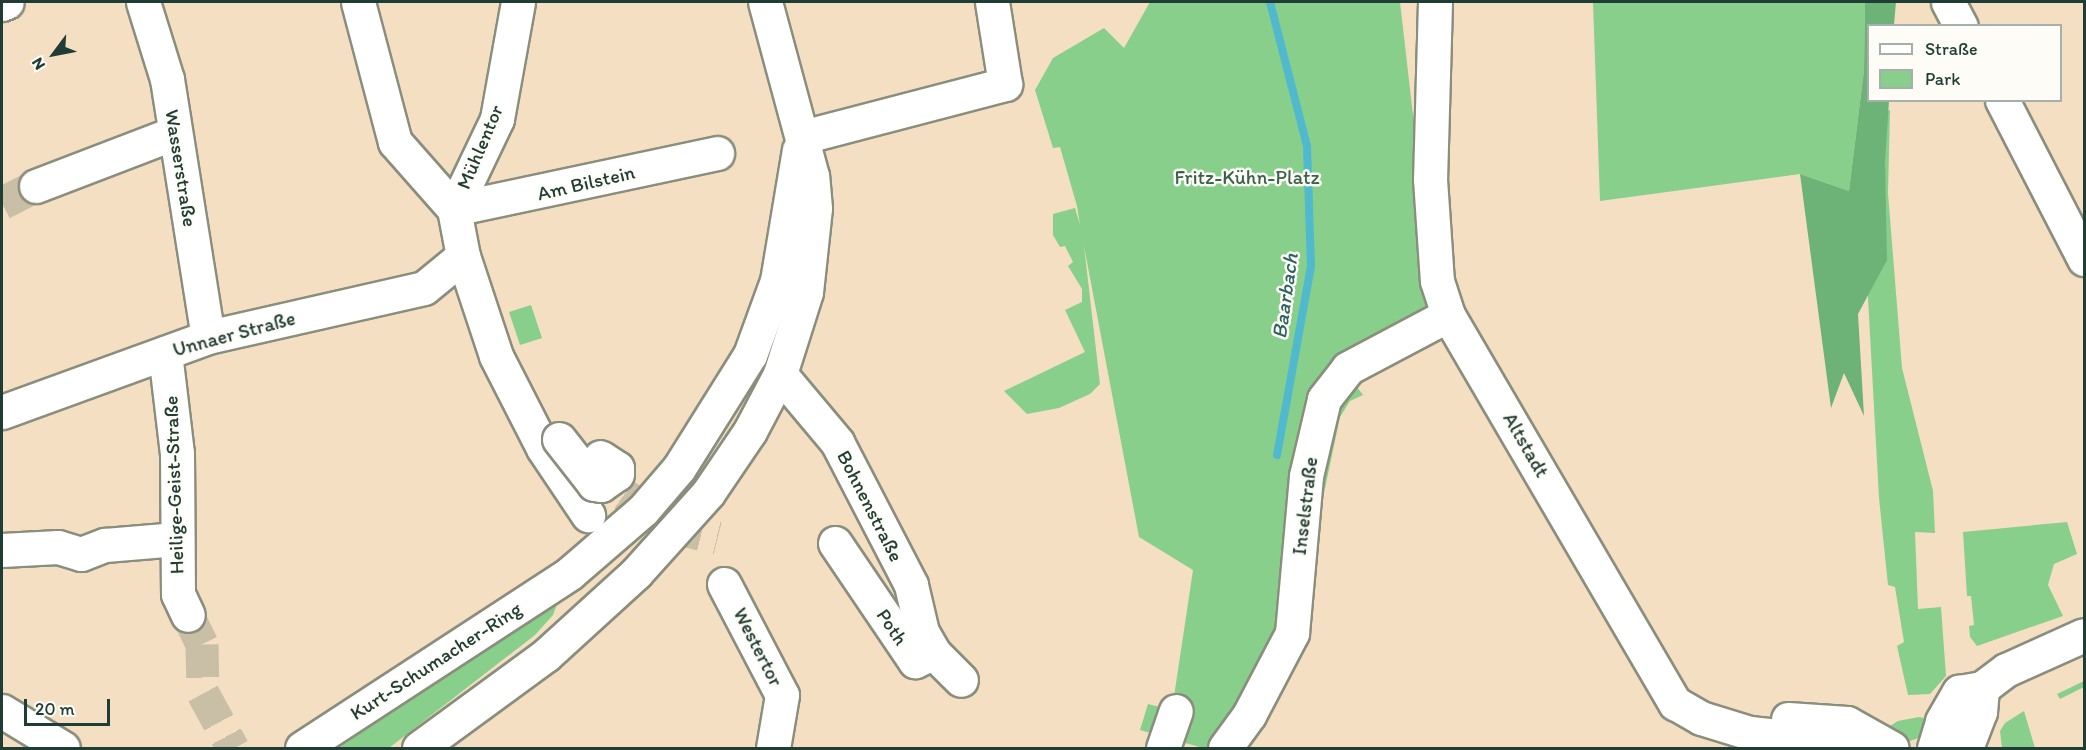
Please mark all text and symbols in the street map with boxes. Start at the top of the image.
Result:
north arrow [24,24,84,84]
legend [1867,24,2062,102]
text: Straße [1925,38,1978,60]
text: N [27,54,49,73]
text: Park [1925,68,1960,90]
street label: Mühlentor [452,101,508,193]
street label: Wasserstraße [160,108,202,228]
street label: Am Bilstein [535,160,637,206]
park label: Fritz-Kühn-Platz [1174,165,1320,189]
water label: Baarbach [1267,252,1303,340]
street label: Unnaer Straße [170,306,298,362]
street label: Heilige-Geist-Straße [159,395,189,575]
street label: Altstadt [1498,408,1554,482]
street label: Bohnenstraße [832,446,908,566]
street label: Inselstraße [1287,455,1323,557]
street label: Kurt-Schumacher-Ring [346,597,526,725]
street label: Westertor [728,604,788,690]
street label: Poth [871,604,913,650]
scale bar [27,687,112,725]
text: 20 m [35,698,75,720]

